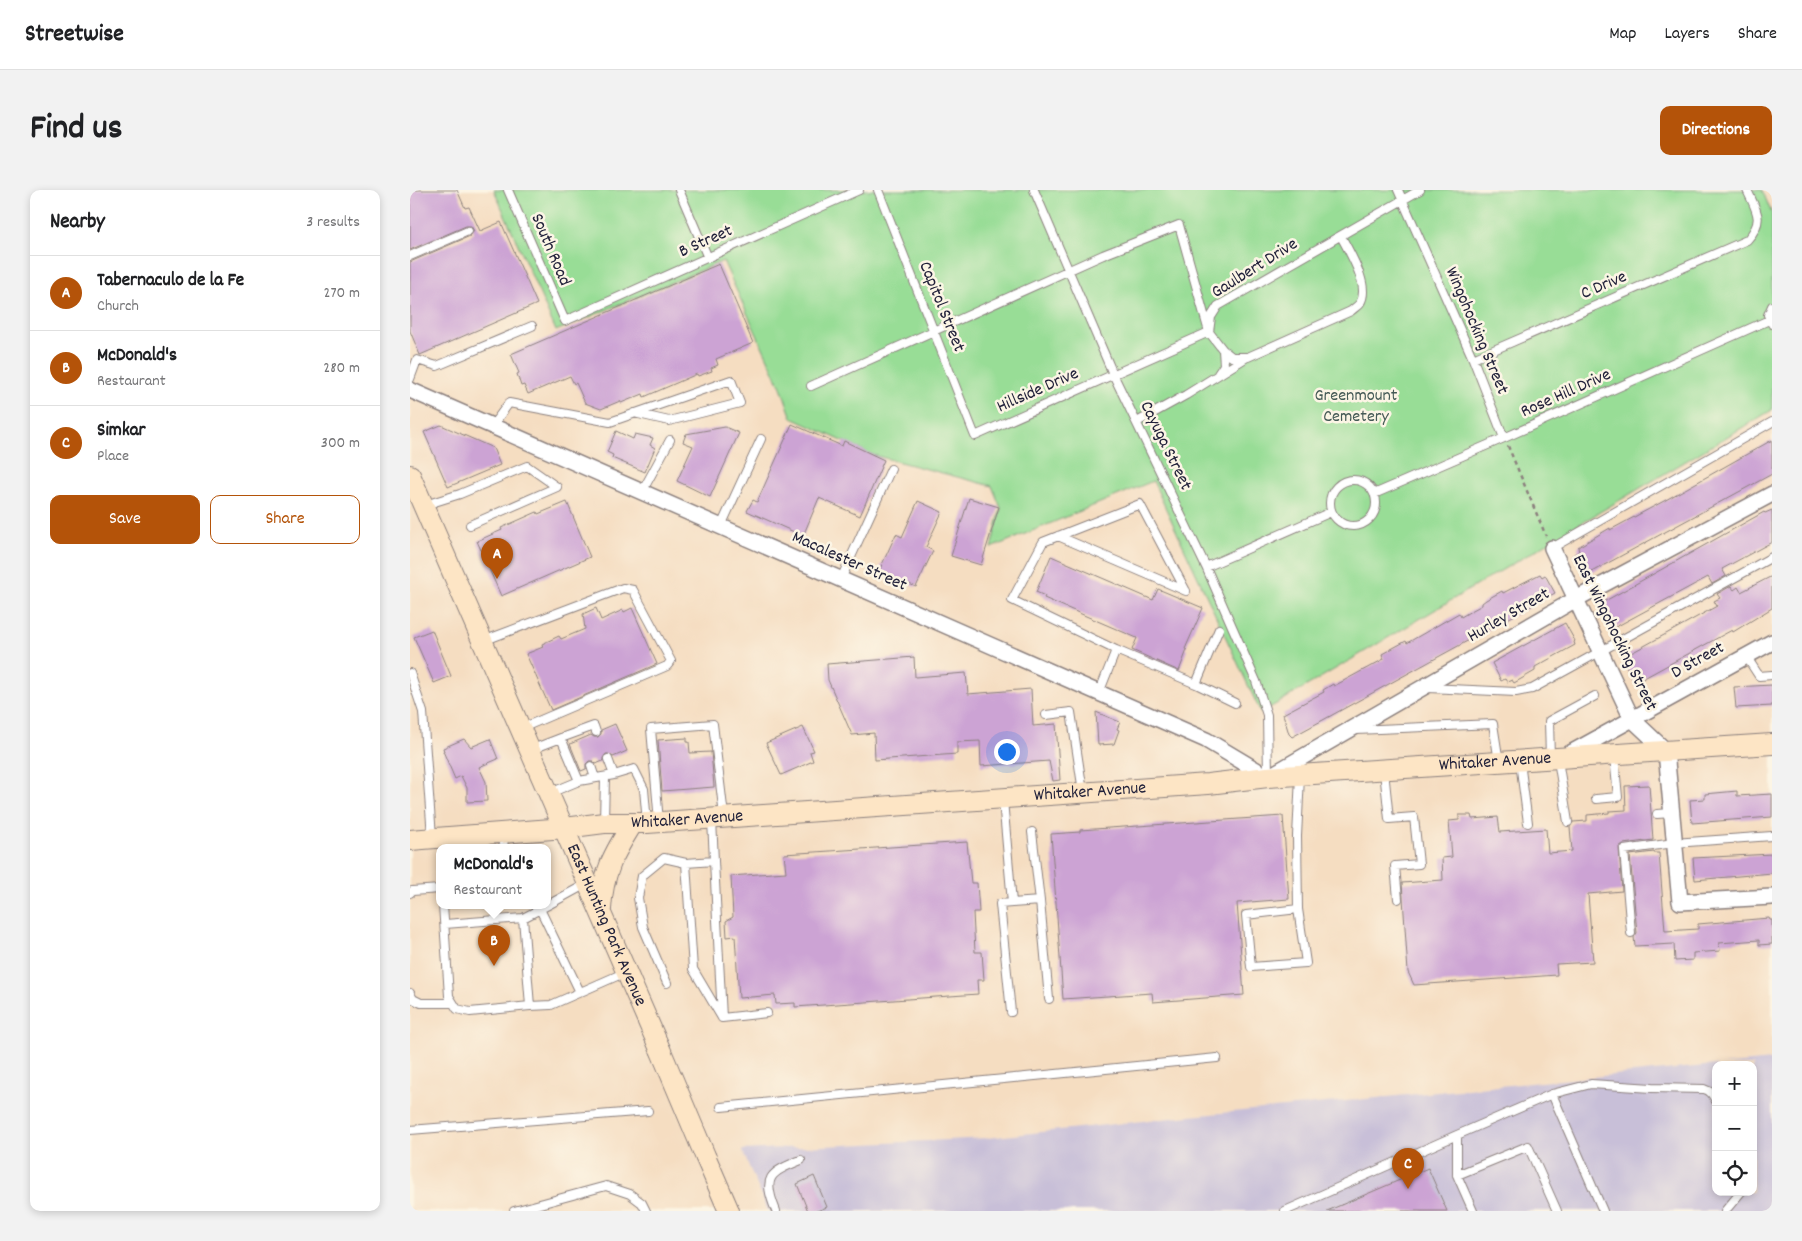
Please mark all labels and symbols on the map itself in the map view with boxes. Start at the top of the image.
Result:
street label: South Road [524,210,576,290]
street label: B Street [675,219,737,265]
street label: Gaulbert Drive [1207,233,1303,305]
street label: Capitol Street [911,258,971,356]
street label: Wingohocking Street [1438,263,1514,399]
street label: C Drive [1577,265,1631,307]
street label: Hillside Drive [993,362,1083,420]
street label: Rose Hill Drive [1517,363,1615,425]
park label: Greenmount Cemetery [1314,384,1398,430]
street label: Cayuga Street [1133,397,1198,495]
street label: Macalester Street [787,525,911,599]
pin: A [481,538,513,579]
street label: East Wingohocking Street [1565,551,1663,716]
street label: Hurley Street [1463,582,1555,650]
street label: D Street [1667,636,1729,686]
your location [994,739,1020,765]
street label: Whitaker Avenue [1438,746,1552,778]
street label: Whitaker Avenue [1033,776,1147,809]
street label: Whitaker Avenue [631,804,744,836]
street label: East Hunting Park Avenue [560,840,652,1010]
pin: B [478,925,510,966]
pin: C [1392,1148,1424,1189]

